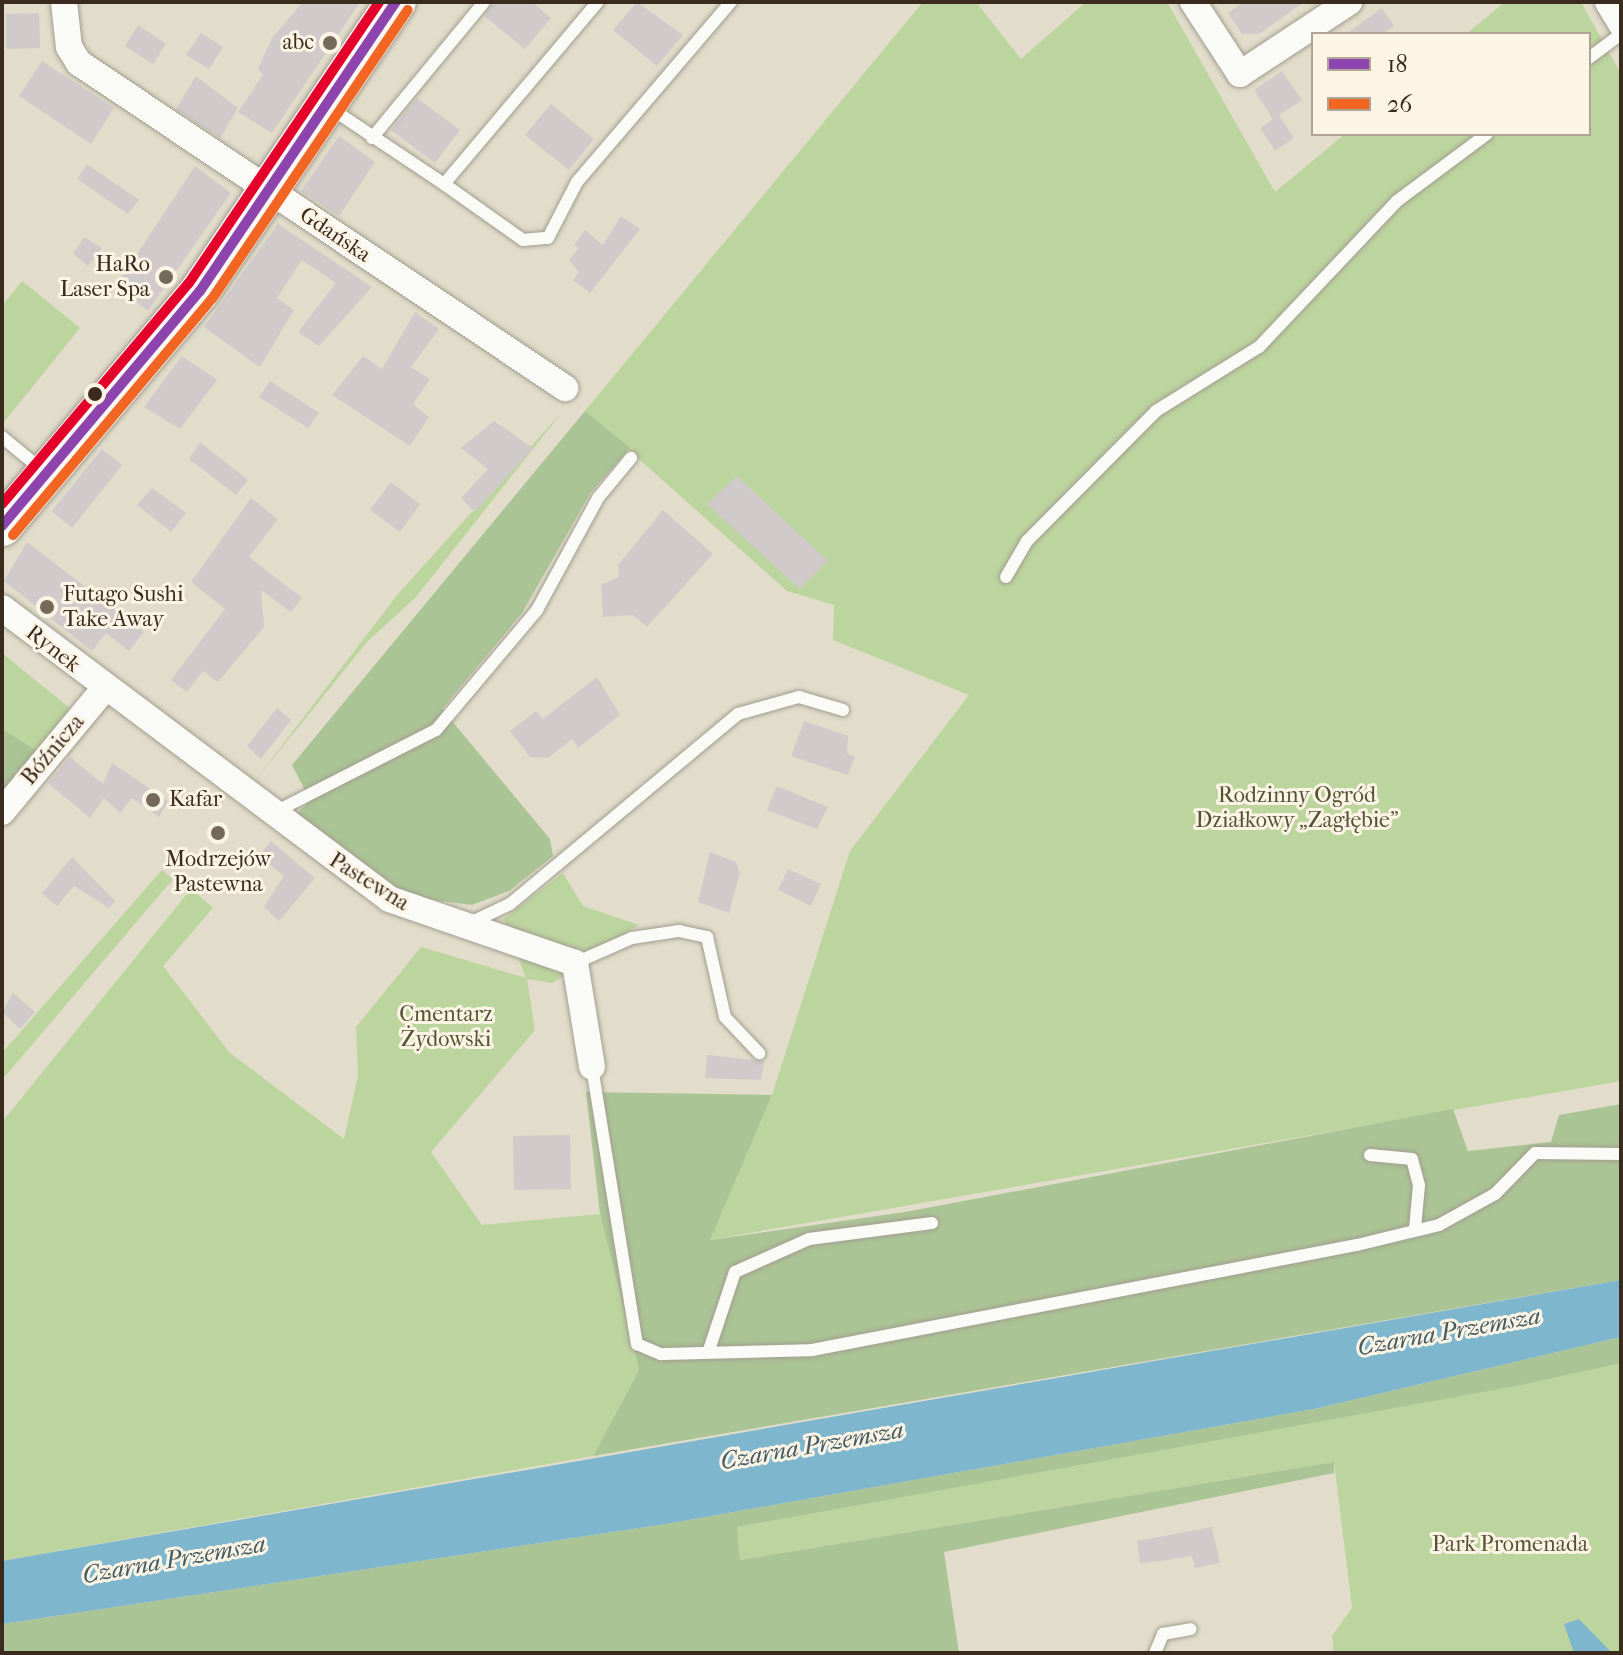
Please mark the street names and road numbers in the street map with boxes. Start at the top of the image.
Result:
street label: Gdańska [294,202,376,268]
street label: Rynek [21,620,85,678]
street label: Bóźnicza [16,709,90,791]
street label: Pastewna [324,847,414,917]

